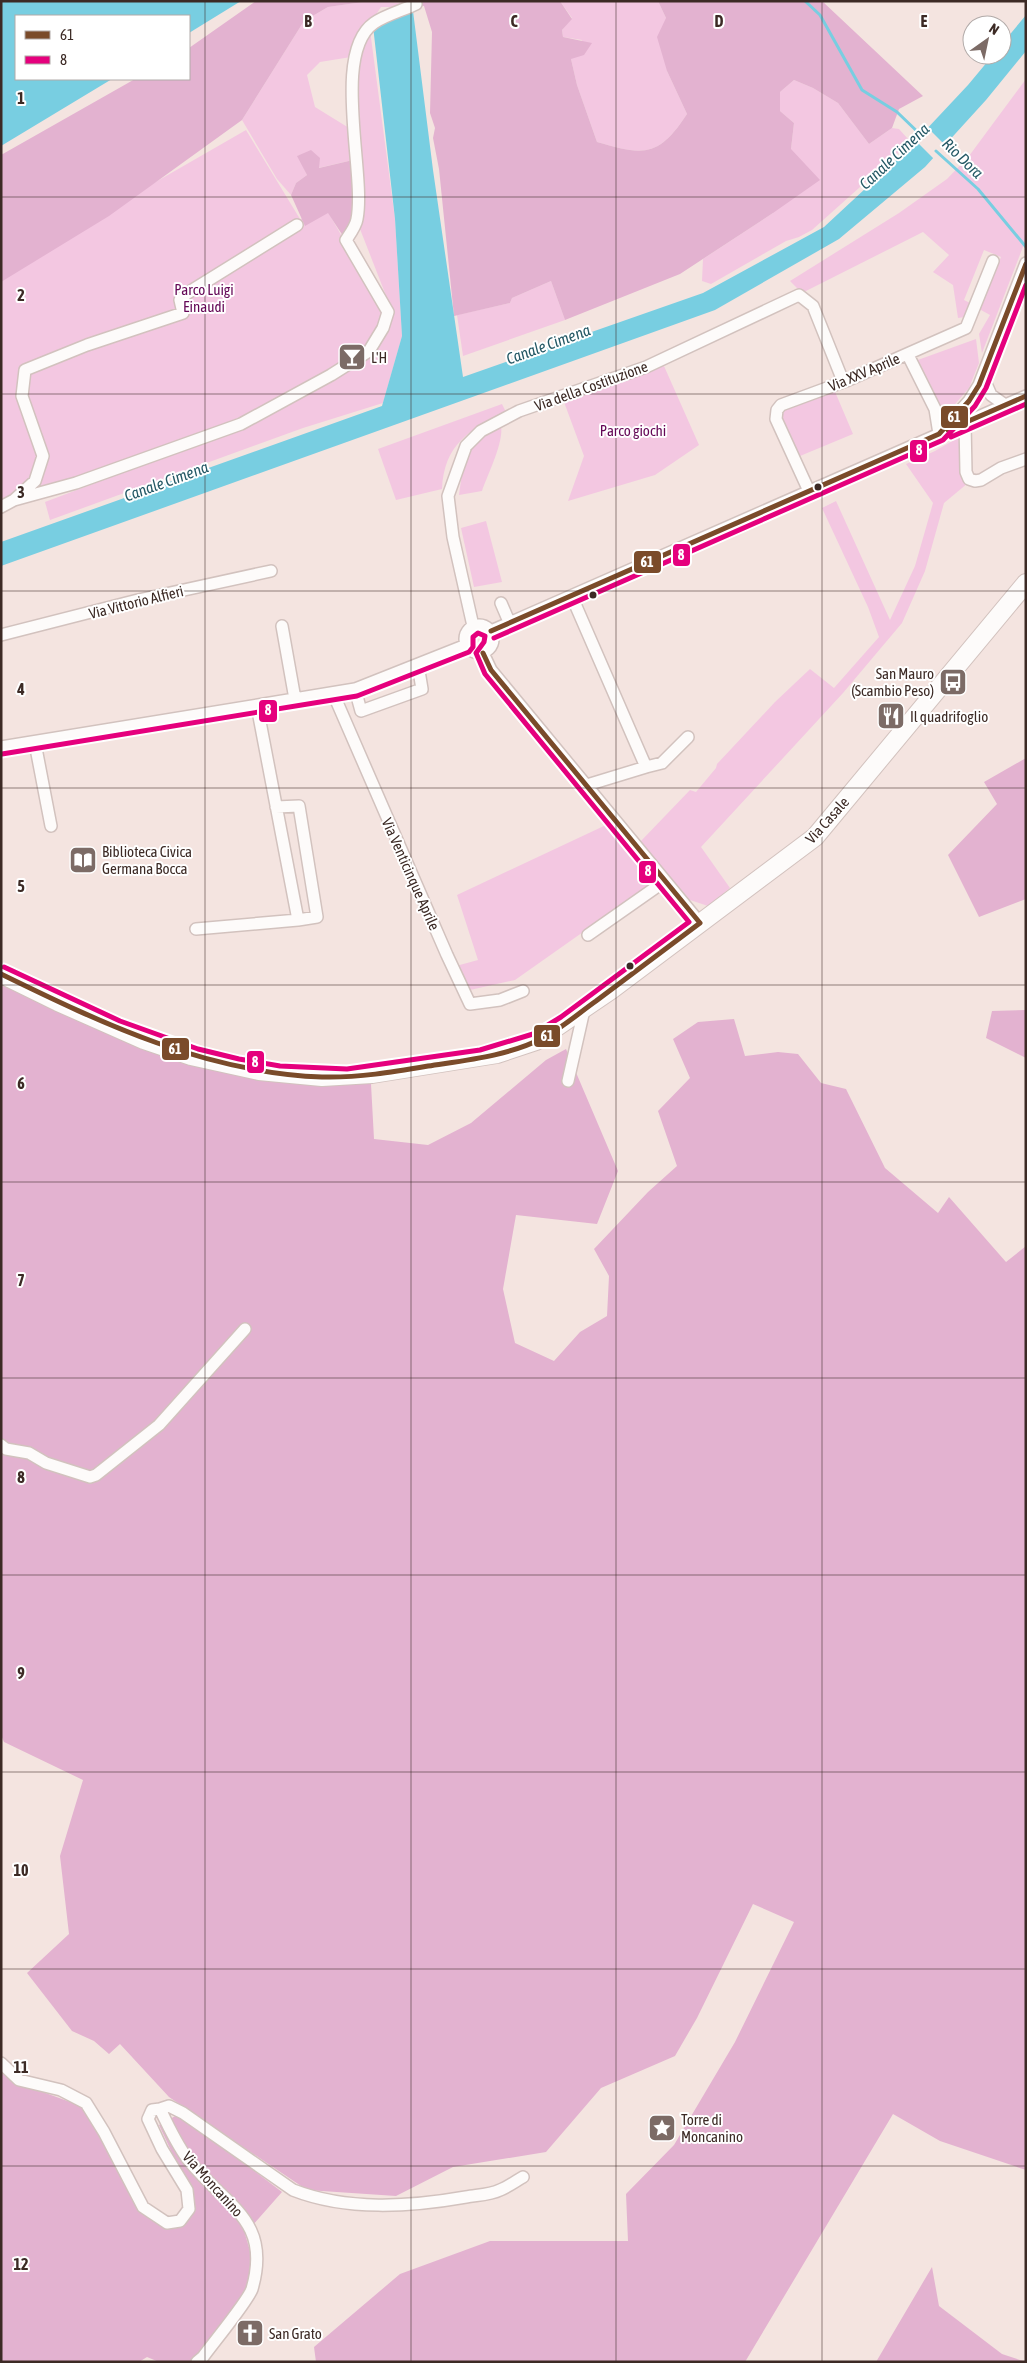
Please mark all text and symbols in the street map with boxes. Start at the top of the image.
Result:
text: B [304,12,312,30]
text: C [510,12,518,30]
text: D [715,12,724,30]
text: E [921,12,928,30]
legend [15,15,190,80]
north arrow [962,15,1012,65]
text: N [986,20,1002,38]
text: 61 [60,26,74,43]
text: 8 [60,51,67,68]
text: 1 [17,89,25,107]
water label: Canale Cimena [856,119,933,193]
water label: Rio Dora [939,134,987,182]
park label: Parco Luigi Einaudi [174,281,234,315]
text: 2 [17,286,25,304]
water label: Canale Cimena [503,320,593,368]
bar icon: L'H [337,342,367,372]
place label: L'H [371,349,387,366]
street label: Via XXV Aprile [826,349,902,395]
street label: Via della Costituzione [532,358,650,414]
line badge: 61 [940,405,969,429]
text: 61 [947,409,961,425]
park label: Parco giochi [600,422,666,439]
line badge: 8 [909,439,928,463]
text: 8 [916,442,923,458]
water label: Canale Cimena [121,457,211,505]
unlabelled marker [813,482,823,492]
text: 3 [17,483,25,501]
line badge: 8 [672,543,691,567]
text: 8 [678,547,685,563]
line badge: 61 [633,550,662,574]
text: 61 [640,554,654,570]
street label: Via Vittorio Alfieri [87,582,185,622]
unlabelled marker [588,590,598,600]
place label: San Mauro (Scambio Peso) [851,665,934,699]
bus stop icon: San Mauro (Scambio Peso) [938,667,968,697]
text: 4 [16,680,25,698]
line badge: 8 [258,699,278,723]
restaurant icon: Il quadrifoglio [876,701,906,731]
text: 8 [265,702,272,718]
place label: Il quadrifoglio [910,708,988,725]
street label: Via Casale [802,793,852,847]
street label: Via Venticinque Aprile [379,815,443,933]
place label: Biblioteca Civica Germana Bocca [102,843,192,877]
library icon: Biblioteca Civica Germana Bocca [68,845,98,875]
line badge: 8 [638,860,657,884]
text: 8 [645,863,652,879]
text: 5 [17,877,25,895]
unlabelled marker [625,961,635,971]
line badge: 61 [533,1024,561,1048]
text: 61 [540,1028,554,1044]
line badge: 61 [161,1037,190,1061]
text: 61 [168,1041,182,1057]
line badge: 8 [246,1050,265,1074]
text: 8 [252,1054,259,1070]
text: 6 [17,1074,25,1092]
text: 7 [17,1271,25,1289]
text: 8 [17,1468,25,1486]
text: 9 [17,1664,25,1682]
text: 10 [13,1861,29,1879]
text: 11 [13,2058,29,2076]
place label: Torre di Moncanino [681,2111,743,2145]
place icon: Torre di Moncanino [647,2113,677,2143]
street label: Via Moncanino [179,2148,247,2220]
text: 12 [13,2255,29,2273]
church icon: San Grato [235,2318,265,2348]
place label: San Grato [269,2325,322,2342]

